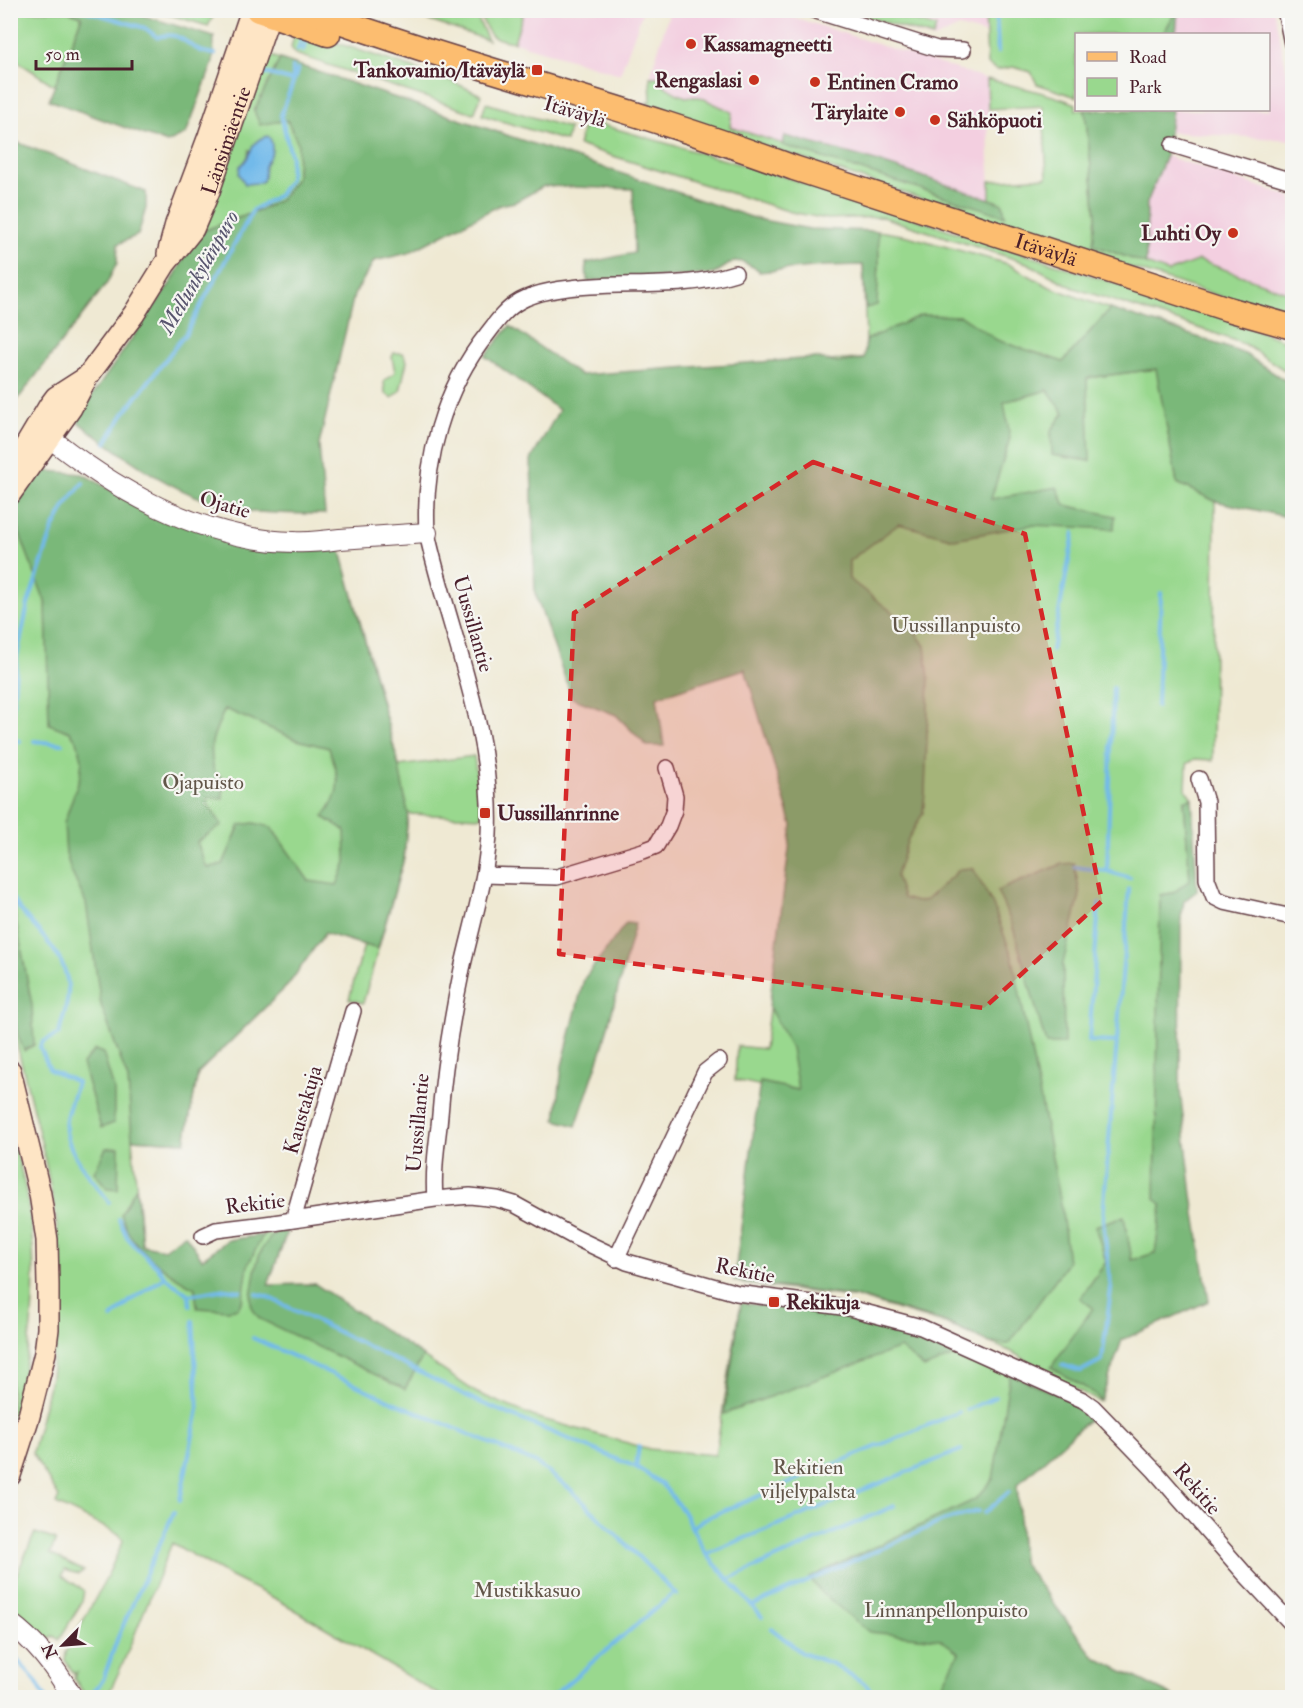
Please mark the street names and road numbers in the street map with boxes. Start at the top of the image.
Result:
street label: Länsimäentie [195,83,257,199]
street label: Itäväylä [541,90,610,134]
street label: Itäväylä [1011,227,1081,273]
street label: Ojatie [196,485,254,525]
street label: Uussillantie [446,573,500,676]
street label: Kaustakuja [277,1062,329,1158]
street label: Uussillantie [400,1072,436,1174]
street label: Rekitie [223,1187,287,1221]
street label: Rekitie [713,1252,777,1290]
street label: Rekitie [1167,1457,1227,1521]

